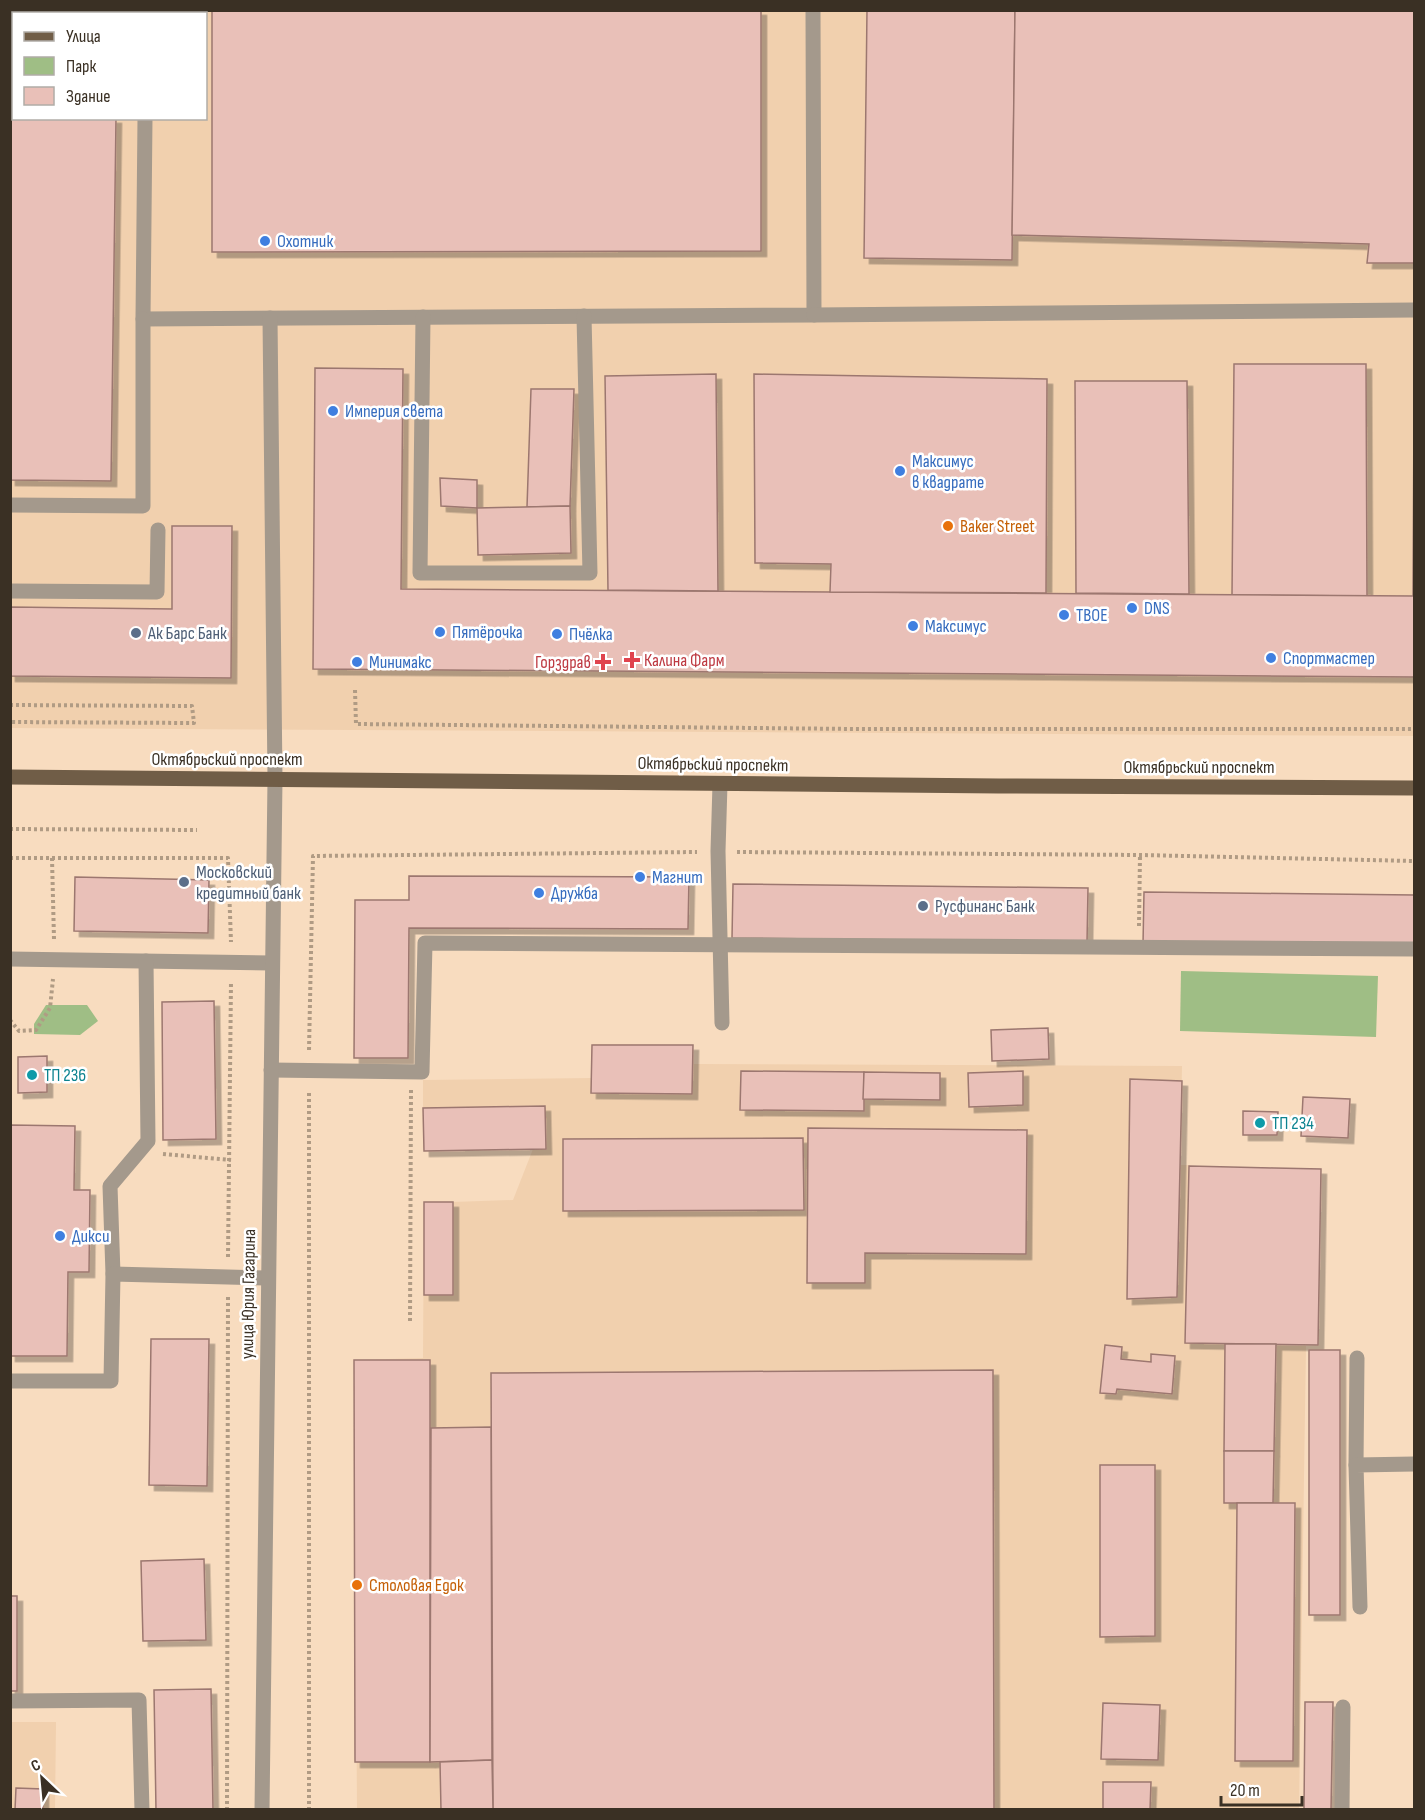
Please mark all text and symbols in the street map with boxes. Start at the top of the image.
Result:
legend [12,12,207,120]
text: Улица [66,26,101,47]
text: Парк [66,56,97,77]
text: Здание [66,86,111,107]
place label: Охотник [277,231,333,252]
marker: Охотник [258,234,272,248]
place label: Империя света [345,401,443,422]
marker: Империя света [326,404,340,418]
place label: Максимус в квадрате [912,451,984,493]
marker: Максимус в квадрате [893,464,907,478]
place label: Baker Street [960,516,1035,537]
marker: Baker Street [941,519,955,533]
place label: DNS [1144,598,1170,619]
marker: DNS [1125,601,1139,615]
place label: ТВОЕ [1076,605,1108,626]
marker: ТВОЕ [1057,608,1071,622]
place label: Максимус [925,616,987,637]
marker: Максимус [906,619,920,633]
place label: Пятёрочка [452,622,523,643]
place label: Ак Барс Банк [147,623,227,644]
place label: Пчёлка [569,624,613,645]
marker: Пятёрочка [433,625,447,639]
marker: Ак Барс Банк [129,626,143,640]
marker: Пчёлка [550,627,564,641]
place label: Спортмастер [1283,648,1375,669]
place label: Калина Фарм [644,650,725,671]
marker: Спортмастер [1264,651,1278,665]
place label: Минимакс [369,652,432,673]
place label: Горздрав [535,652,591,673]
marker: Калина Фарм [625,653,639,667]
marker: Минимакс [350,655,364,669]
marker: Горздрав [596,655,610,669]
street label: Октябрьский проспект [151,749,303,770]
street label: Октябрьский проспект [637,753,789,776]
street label: Октябрьский проспект [1123,757,1275,778]
place label: Московский кредитный банк [196,862,301,904]
place label: Магнит [652,867,703,888]
marker: Магнит [633,870,647,884]
marker: Московский кредитный банк [177,875,191,889]
place label: Дружба [551,883,598,904]
marker: Дружба [532,886,546,900]
place label: Русфинанс Банк [935,896,1035,917]
marker: Русфинанс Банк [916,899,930,913]
place label: ТП 236 [44,1065,86,1086]
marker: ТП 236 [25,1068,39,1082]
place label: ТП 234 [1272,1113,1314,1134]
marker: ТП 234 [1253,1116,1267,1130]
place label: Дикси [72,1226,109,1247]
marker: Дикси [53,1229,67,1243]
street label: улица Юрия Гагарина [237,1229,260,1359]
place label: Столовая Едок [369,1575,464,1596]
marker: Столовая Едок [350,1578,364,1592]
north arrow [12,1748,72,1808]
text: С [28,1756,44,1776]
scale bar [1221,1769,1302,1807]
text: 20 m [1230,1780,1260,1801]

